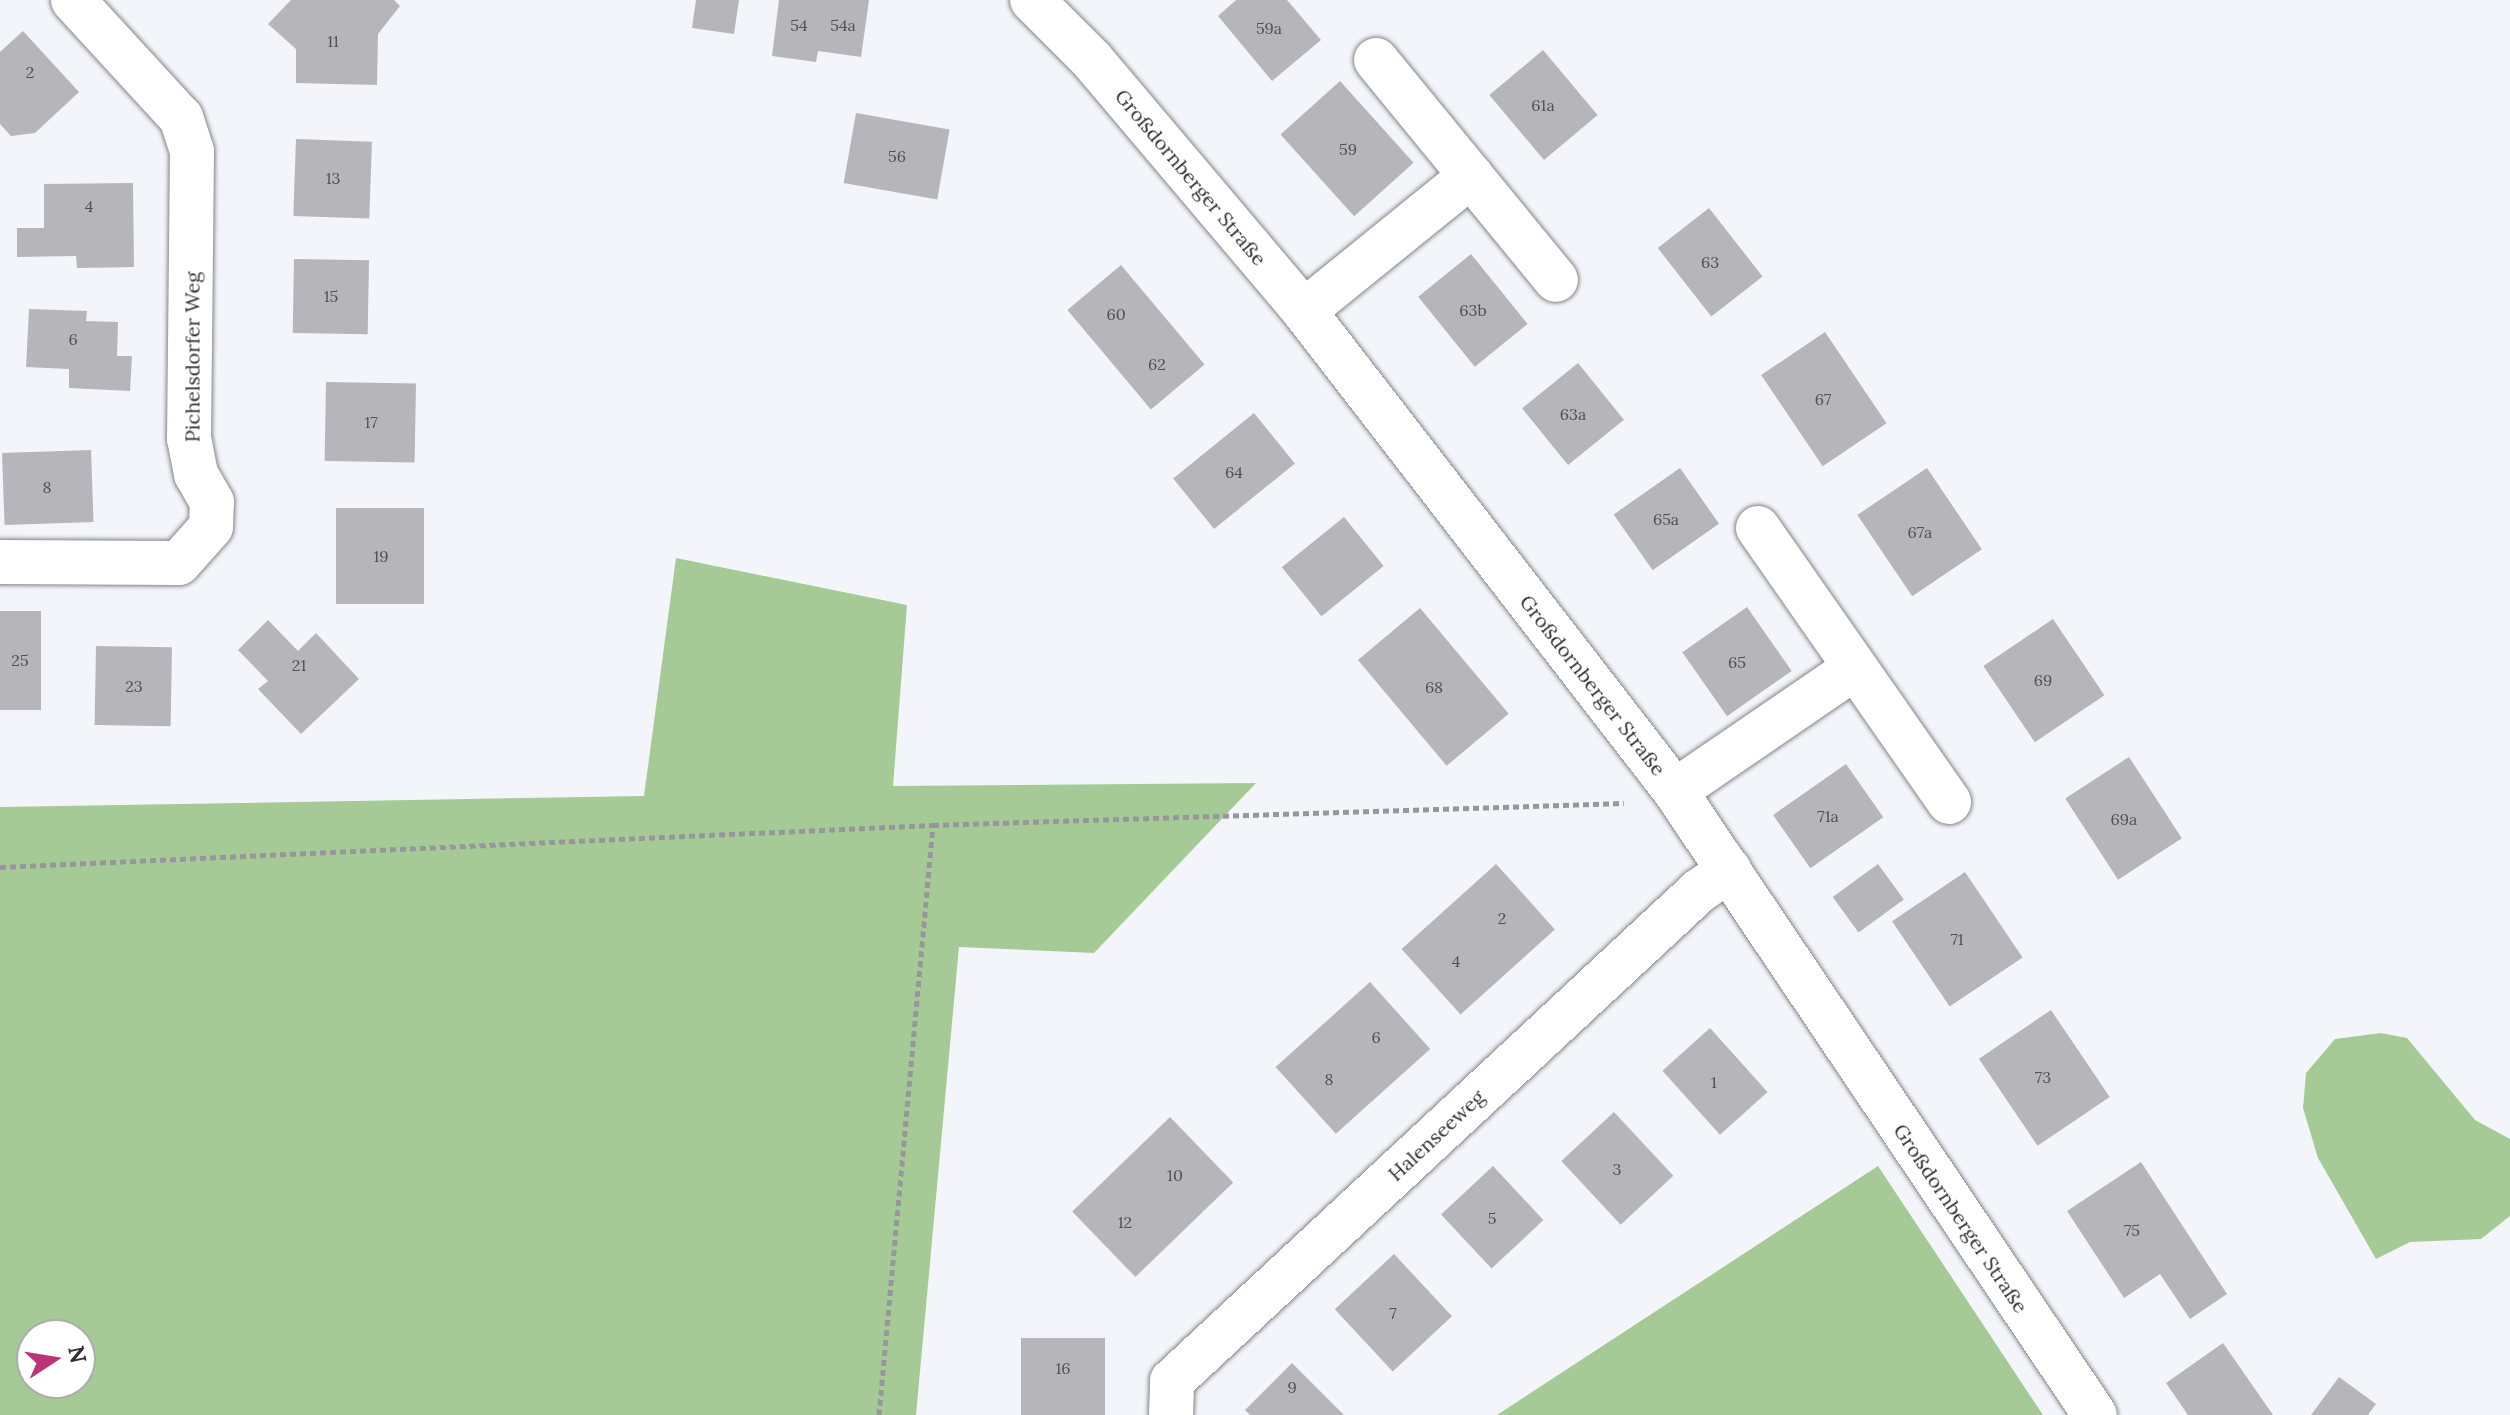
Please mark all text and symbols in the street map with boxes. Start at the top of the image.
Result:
house number: 54 [790,15,808,35]
house number: 54a [830,15,856,35]
house number: 59a [1256,18,1282,38]
house number: 11 [327,31,339,51]
house number: 2 [26,62,34,82]
street label: Großdornberger Straße [1110,84,1272,270]
house number: 61a [1531,95,1555,115]
house number: 59 [1339,139,1357,159]
house number: 56 [888,146,906,166]
house number: 13 [326,168,340,188]
house number: 4 [85,196,93,216]
house number: 63 [1701,252,1719,272]
street label: Pichelsdorfer Weg [180,272,204,442]
house number: 15 [324,286,338,306]
house number: 63b [1459,300,1487,320]
house number: 60 [1106,304,1126,324]
house number: 6 [68,329,78,349]
house number: 62 [1148,354,1166,374]
house number: 67 [1815,389,1831,409]
house number: 63a [1560,404,1586,424]
house number: 17 [364,412,378,432]
house number: 64 [1225,462,1243,482]
house number: 8 [43,477,51,497]
house number: 65a [1653,509,1679,529]
house number: 67a [1908,522,1932,542]
house number: 19 [373,546,389,566]
street label: Großdornberger Straße [1515,590,1671,780]
house number: 25 [11,650,29,670]
house number: 65 [1728,652,1746,672]
house number: 21 [292,655,306,675]
house number: 69 [2034,670,2052,690]
house number: 23 [125,676,143,696]
house number: 68 [1425,677,1443,697]
house number: 71a [1817,806,1839,826]
house number: 69a [2111,809,2137,829]
house number: 2 [1498,908,1506,928]
house number: 71 [1950,929,1964,949]
house number: 4 [1452,951,1460,971]
house number: 6 [1371,1027,1381,1047]
house number: 73 [2035,1067,2051,1087]
house number: 8 [1325,1069,1333,1089]
house number: 1 [1711,1072,1717,1092]
street label: Halenseeweg [1383,1084,1489,1186]
street label: Großdornberger Straße [1889,1119,2033,1317]
house number: 3 [1613,1159,1621,1179]
house number: 10 [1167,1165,1183,1185]
house number: 5 [1488,1208,1496,1228]
house number: 12 [1118,1212,1132,1232]
house number: 75 [2124,1220,2140,1240]
house number: 7 [1389,1303,1397,1323]
north arrow [16,1319,96,1399]
text: N [62,1343,93,1366]
house number: 16 [1055,1358,1071,1378]
house number: 9 [1287,1377,1297,1397]

